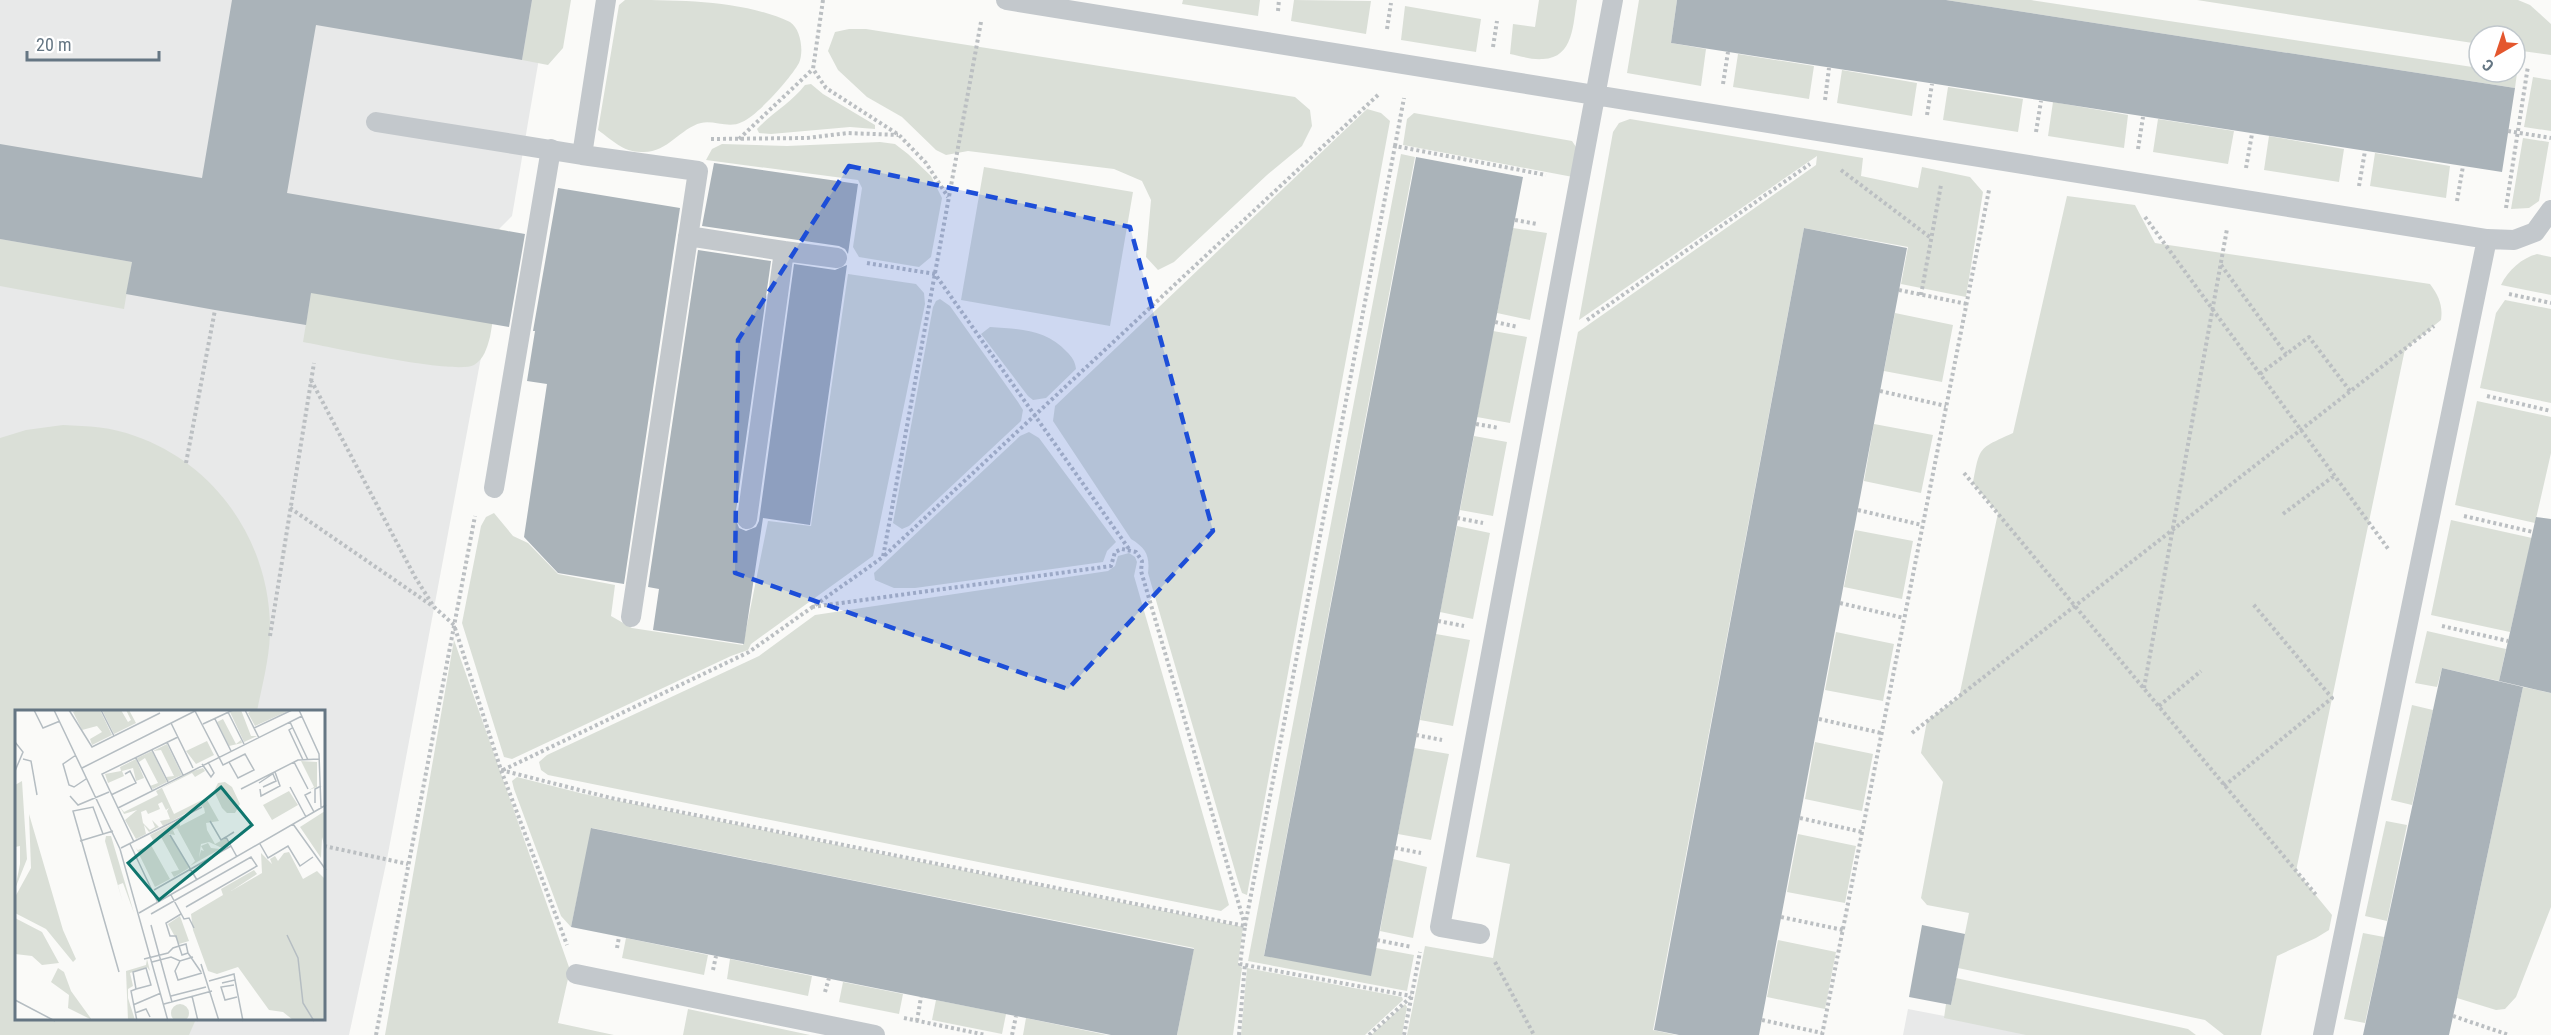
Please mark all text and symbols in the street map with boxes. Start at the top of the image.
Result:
scale bar [27,24,159,62]
north arrow [2467,24,2527,84]
text: 20 m [36,34,71,55]
text: С [2478,55,2497,76]
inset map [15,710,326,1020]

